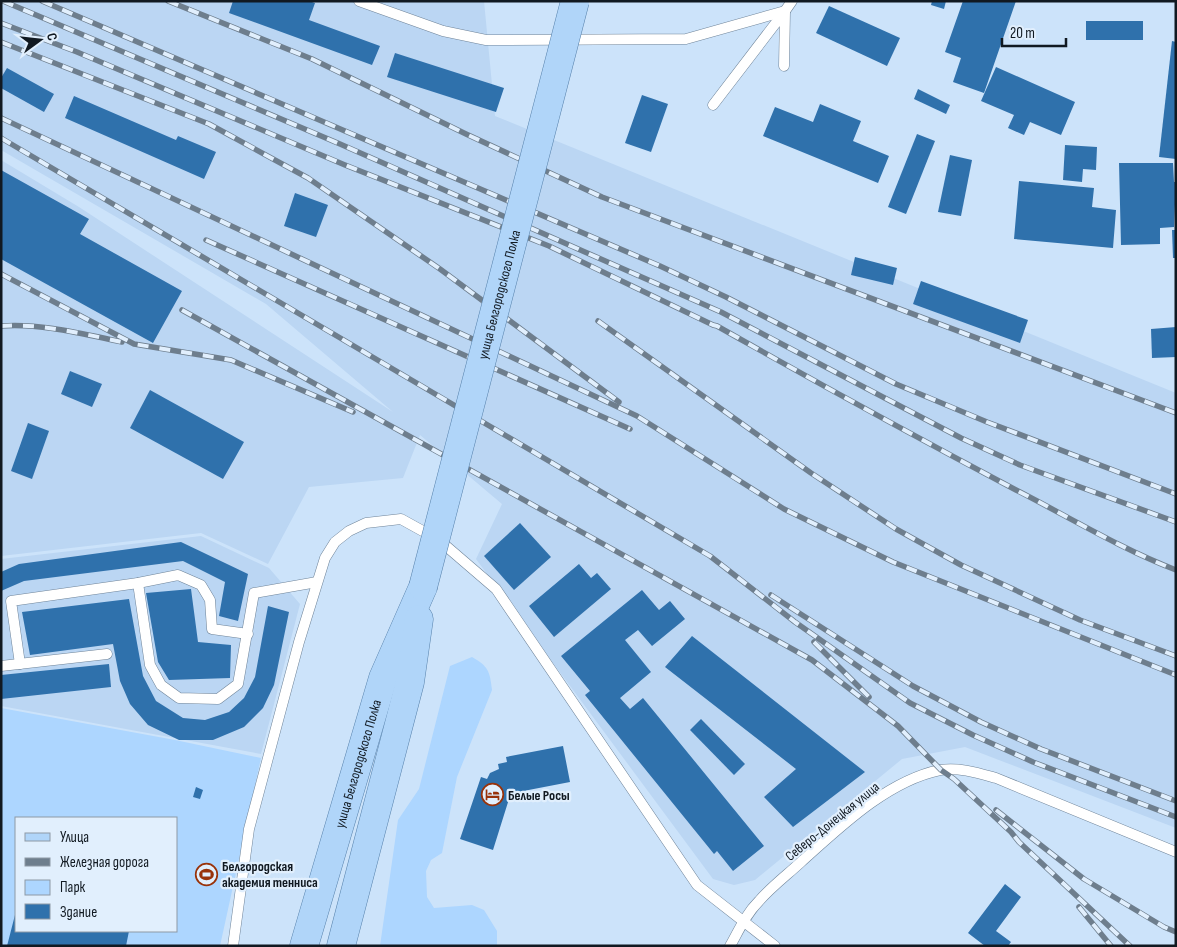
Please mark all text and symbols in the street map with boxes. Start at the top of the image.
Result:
north arrow [15,15,65,65]
scale bar [1002,15,1066,47]
text: 20 m [1010,24,1035,43]
text: С [43,31,61,42]
street label: улица Белгородского Полка [474,228,524,361]
street label: улица Белгородского Полка [331,698,385,830]
street label: Северо-Донецкая улица [782,778,883,865]
hotel icon: Белые Росы [480,783,504,807]
place label: Белые Росы [508,787,570,804]
legend [15,817,178,932]
text: Улица [60,828,89,847]
text: Железная дорога [60,853,149,872]
place label: Белгородская академия тенниса [222,858,318,891]
sports icon: Белгородская академия тенниса [194,862,218,886]
text: Парк [60,878,86,897]
text: Здание [60,903,97,922]

